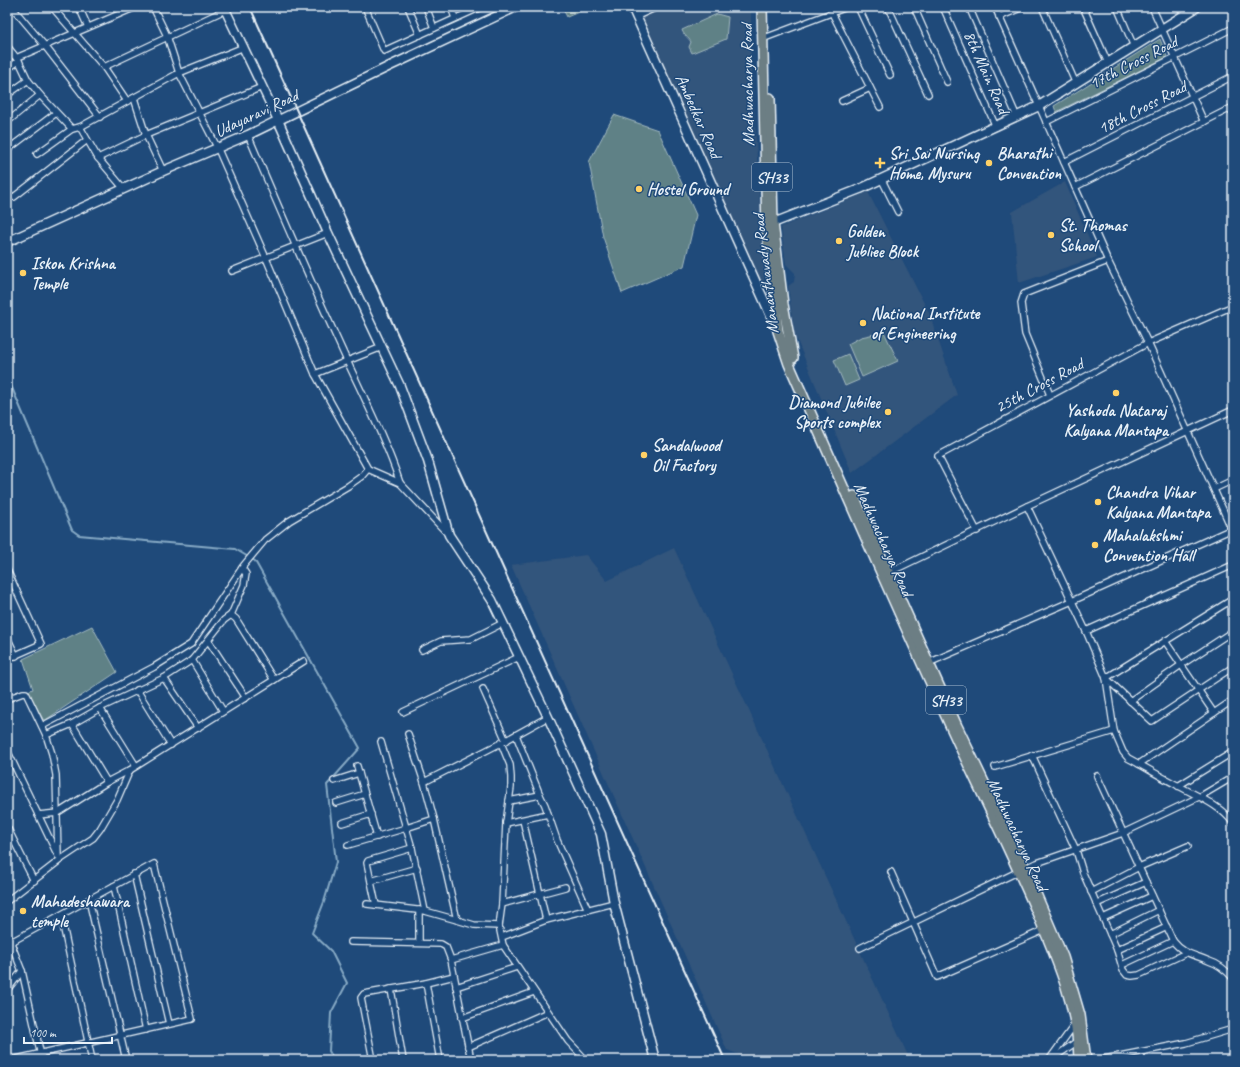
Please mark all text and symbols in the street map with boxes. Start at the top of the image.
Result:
street label: Madhwacharya Road [736,20,759,146]
street label: 8th Main Road [959,28,1015,119]
street label: 17th Cross Road [1085,30,1183,94]
street label: Ambedkar Road [671,71,727,164]
street label: 18th Cross Road [1094,75,1192,139]
street label: Udayaravi Road [211,84,304,142]
place label: Sri Sai Nursing Home, Mysuru [889,143,981,184]
place label: Bharathi Convention [997,143,1062,184]
marker: Sri Sai Nursing Home, Mysuru [874,157,886,169]
marker: Bharathi Convention [984,158,994,168]
road number: SH33 [752,163,792,191]
place label: Hostel Ground [647,179,732,200]
marker: Hostel Ground [634,184,644,194]
street label: Mananthavady Road [747,210,783,335]
place label: St. Thomas School [1059,215,1129,256]
place label: Golden Jubliee Block [846,221,920,262]
marker: St. Thomas School [1046,230,1056,240]
marker: Golden Jubliee Block [834,236,844,246]
place label: Iskon Krishna Temple [31,253,117,294]
marker: Iskon Krishna Temple [18,268,28,278]
place label: National Institute of Engineering [871,303,981,344]
marker: National Institute of Engineering [858,318,868,328]
street label: 25th Cross Road [992,352,1089,417]
marker: Yashoda Nataraj Kalyana Mantapa [1111,388,1121,398]
place label: Diamond Jubilee Sports complex [788,392,882,433]
place label: Yashoda Nataraj Kalyana Mantapa [1064,400,1170,441]
marker: Diamond Jubilee Sports complex [883,407,893,417]
place label: Sandalwood Oil Factory [652,435,724,476]
marker: Sandalwood Oil Factory [639,450,649,460]
street label: Madhwacharya Road [849,479,919,602]
place label: Chandra Vihar Kalyana Mantapa [1106,482,1212,523]
marker: Chandra Vihar Kalyana Mantapa [1093,497,1103,507]
place label: Mahalakshmi Convention Hall [1103,525,1198,566]
marker: Mahalakshmi Convention Hall [1090,540,1100,550]
road number: SH33 [926,686,966,714]
street label: Madhwacharya Road [982,774,1054,897]
place label: Mahadeshawara temple [31,891,131,932]
marker: Mahadeshawara temple [18,906,28,916]
scale bar [24,1019,112,1045]
text: 100 m [30,1025,57,1041]

